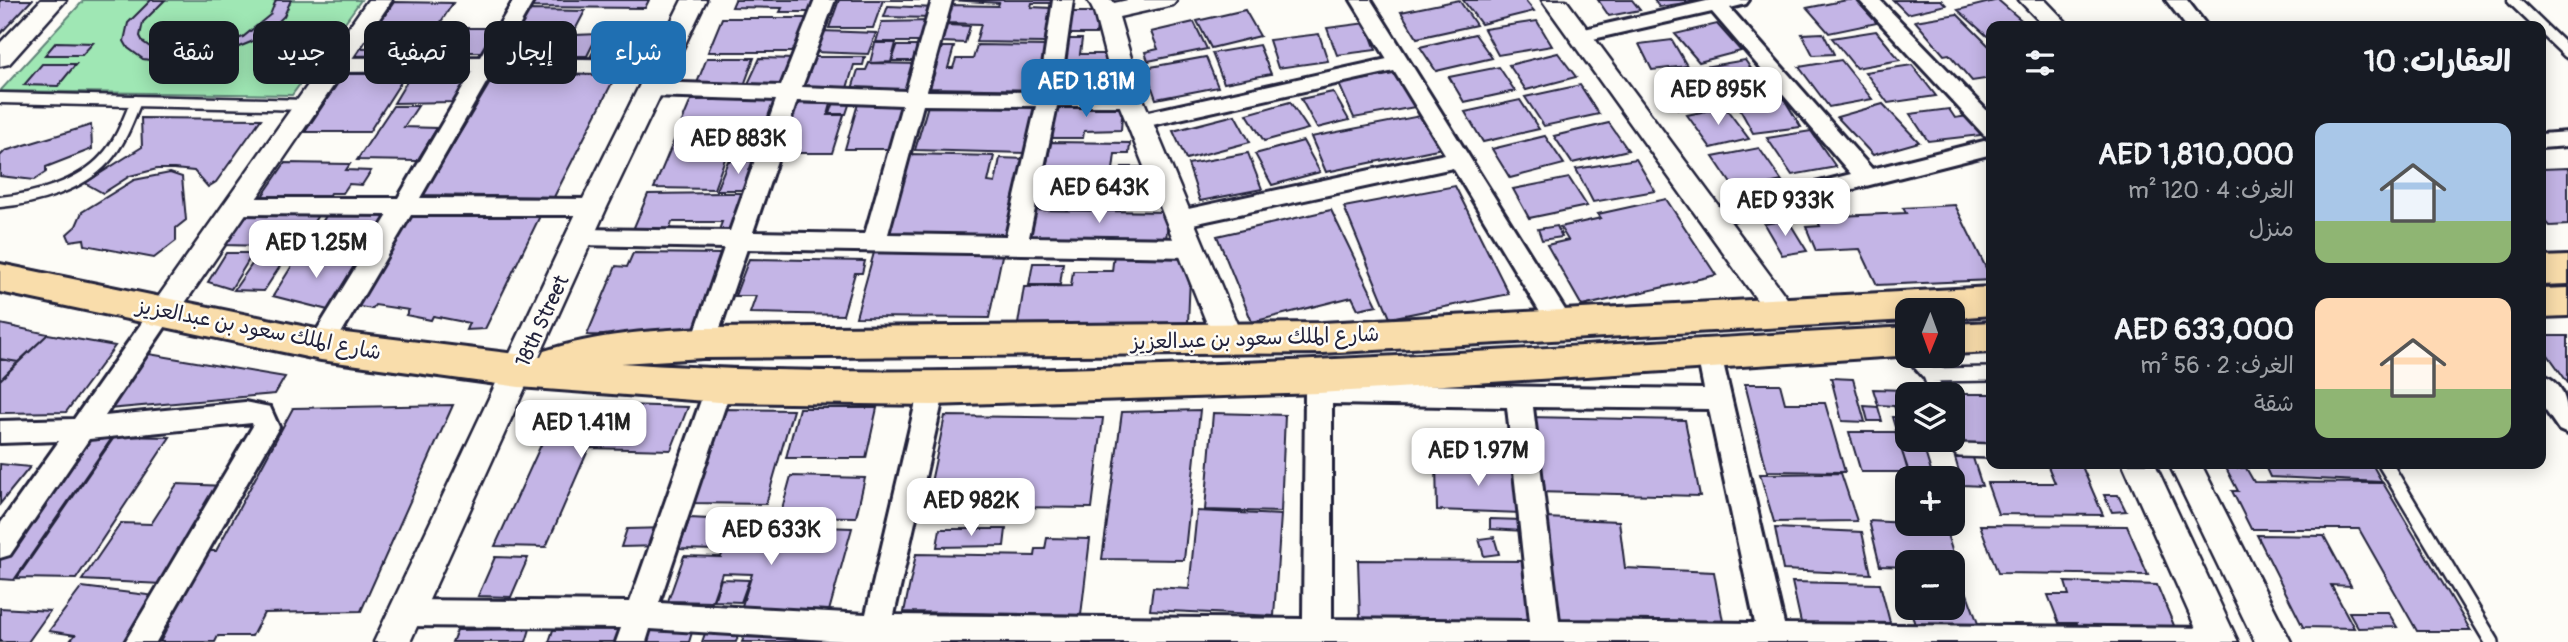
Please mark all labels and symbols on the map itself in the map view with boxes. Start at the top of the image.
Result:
pin: AED 1.81M [1006,60,1166,119]
pin: AED 895K [1646,68,1790,127]
pin: AED 883K [666,116,810,176]
pin: AED 643K [1027,166,1171,225]
pin: AED 933K [1713,178,1857,238]
pin: AED 1.25M [236,220,396,280]
street label: 18th Street [509,270,576,372]
street label: شارع الملك سعود بن عبدالعزيز [132,292,384,367]
north arrow [1895,298,1965,368]
street label: شارع الملك سعود بن عبدالعزيز [1128,321,1380,357]
pin: AED 1.41M [501,400,661,460]
pin: AED 1.97M [1398,428,1558,488]
pin: AED 982K [899,478,1043,538]
pin: AED 633K [699,508,843,567]

